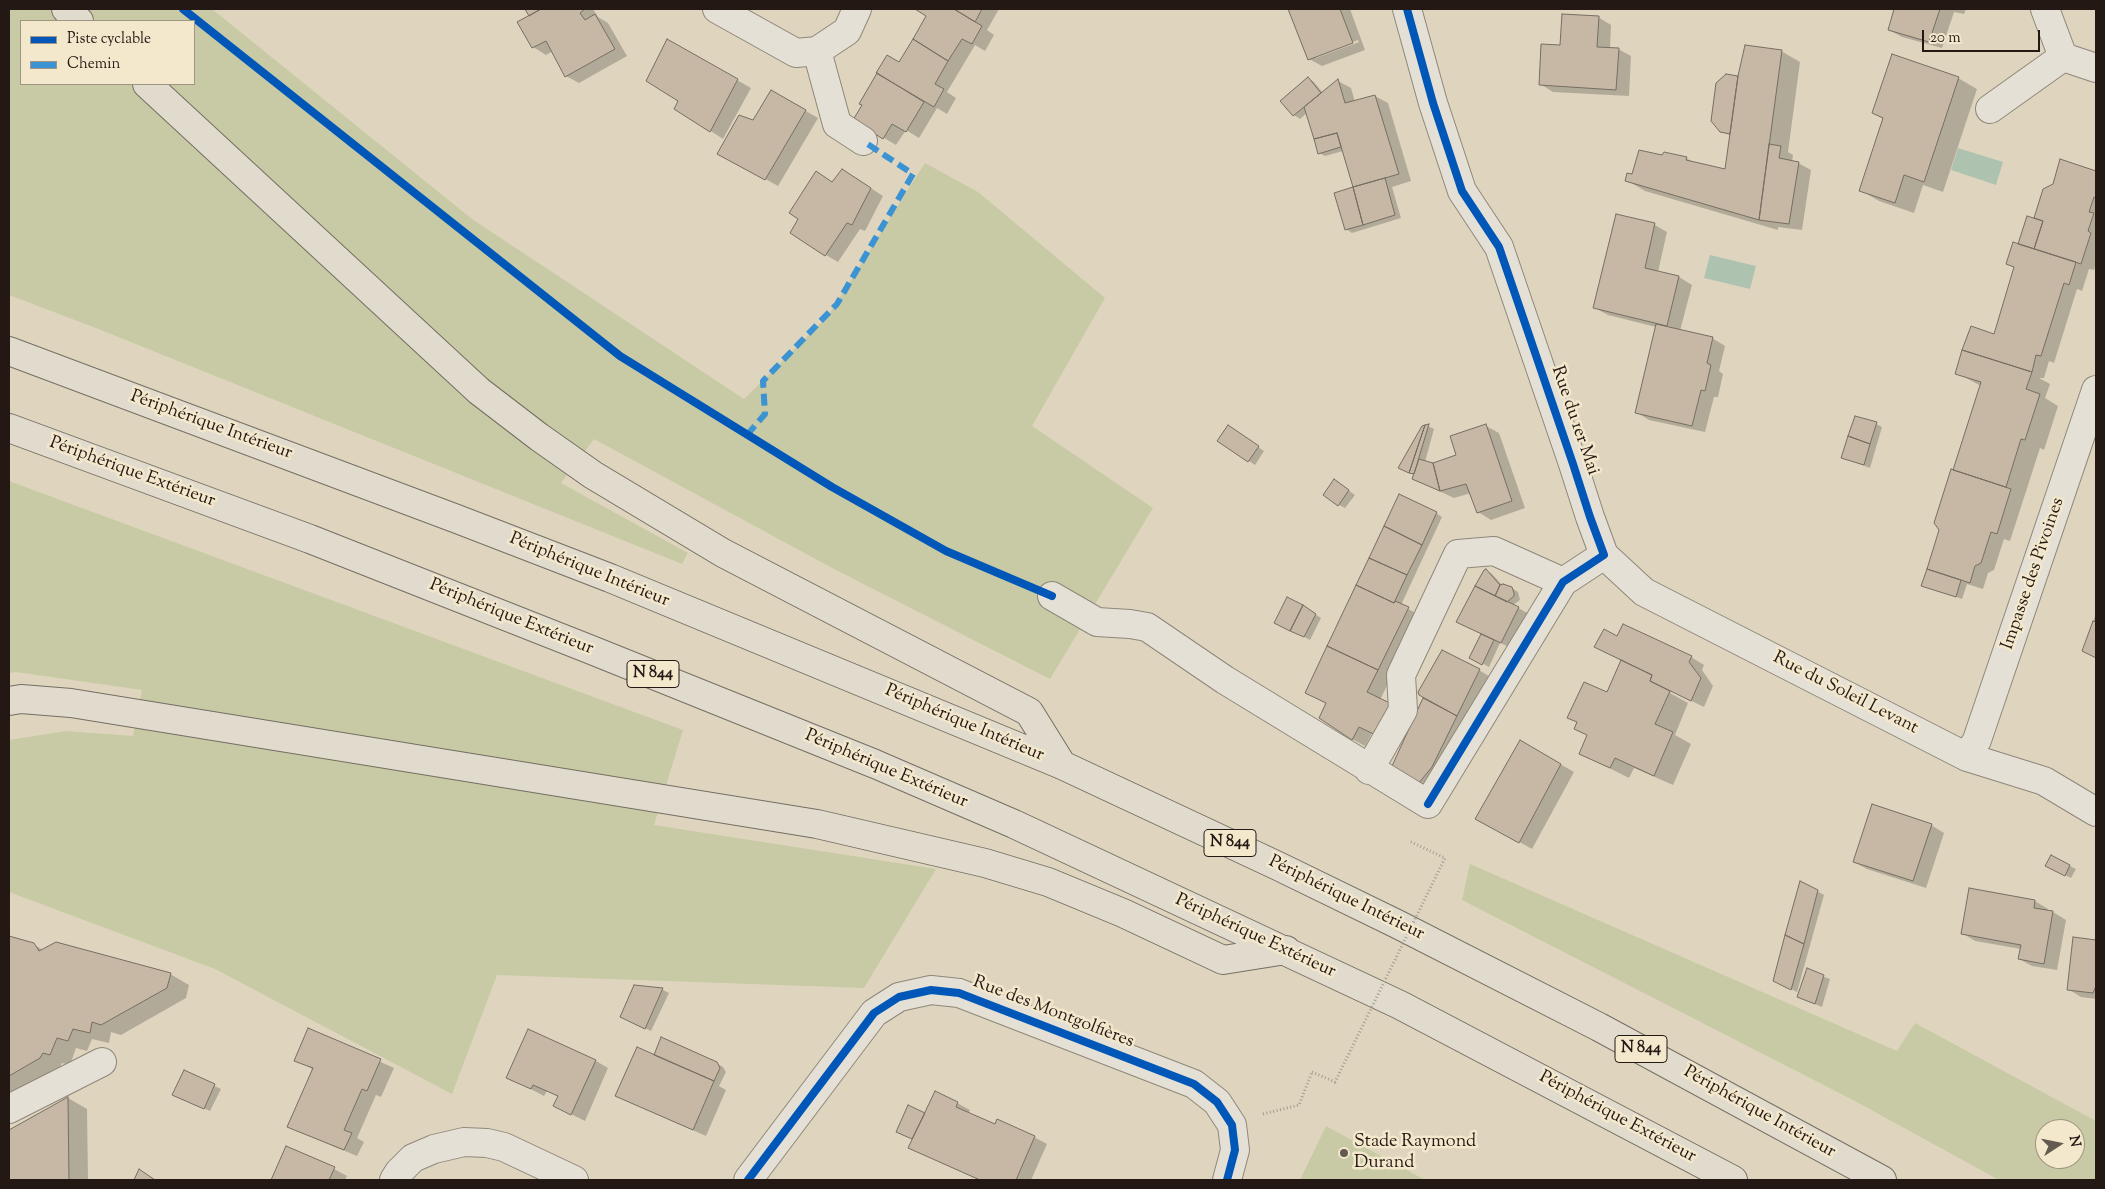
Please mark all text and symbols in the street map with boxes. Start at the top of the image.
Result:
legend [20,20,195,85]
scale bar [1925,20,2042,52]
text: 20 m [1930,28,1961,49]
text: Piste cyclable [67,29,151,50]
text: Chemin [67,54,120,75]
street label: Rue du 1er Mai [1545,364,1603,478]
street label: Périphérique Intérieur [127,387,295,465]
street label: Périphérique Extérieur [46,433,218,513]
street label: Impasse des Pivoines [1998,495,2070,653]
street label: Périphérique Intérieur [506,529,672,613]
street label: Périphérique Extérieur [426,575,596,661]
street label: Rue du Soleil Levant [1769,648,1921,740]
road number: N 844 [627,661,679,688]
street label: Périphérique Intérieur [881,681,1047,767]
street label: Périphérique Extérieur [801,726,971,814]
road number: N 844 [1204,830,1256,856]
street label: Périphérique Intérieur [1265,852,1427,946]
street label: Périphérique Extérieur [1171,890,1339,984]
street label: Rue des Montgolfières [969,972,1137,1054]
road number: N 844 [1615,1036,1667,1062]
street label: Périphérique Intérieur [1679,1062,1839,1164]
street label: Périphérique Extérieur [1535,1067,1699,1169]
north arrow [2035,1119,2085,1169]
place label: Stade Raymond Durand [1354,1132,1476,1174]
text: N [2063,1134,2085,1149]
marker: Stade Raymond Durand [1338,1147,1350,1159]

